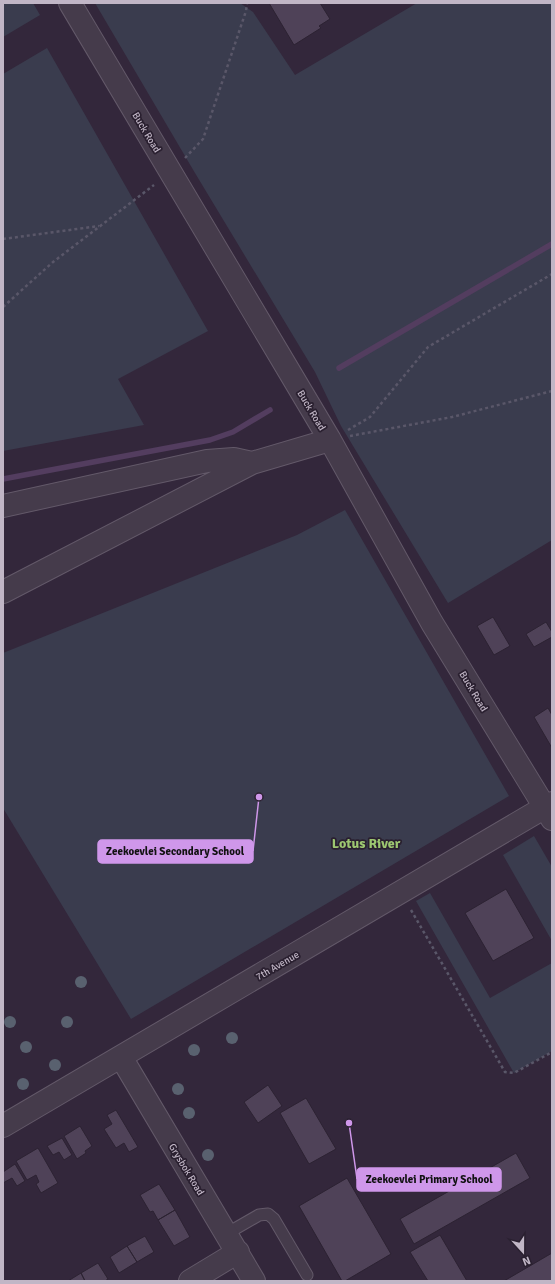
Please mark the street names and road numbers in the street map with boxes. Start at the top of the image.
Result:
street label: Buck Road [129,110,163,155]
street label: Buck Road [294,388,328,433]
street label: Buck Road [456,669,490,714]
street label: 7th Avenue [254,949,301,983]
street label: Grysbok Road [166,1141,206,1198]

